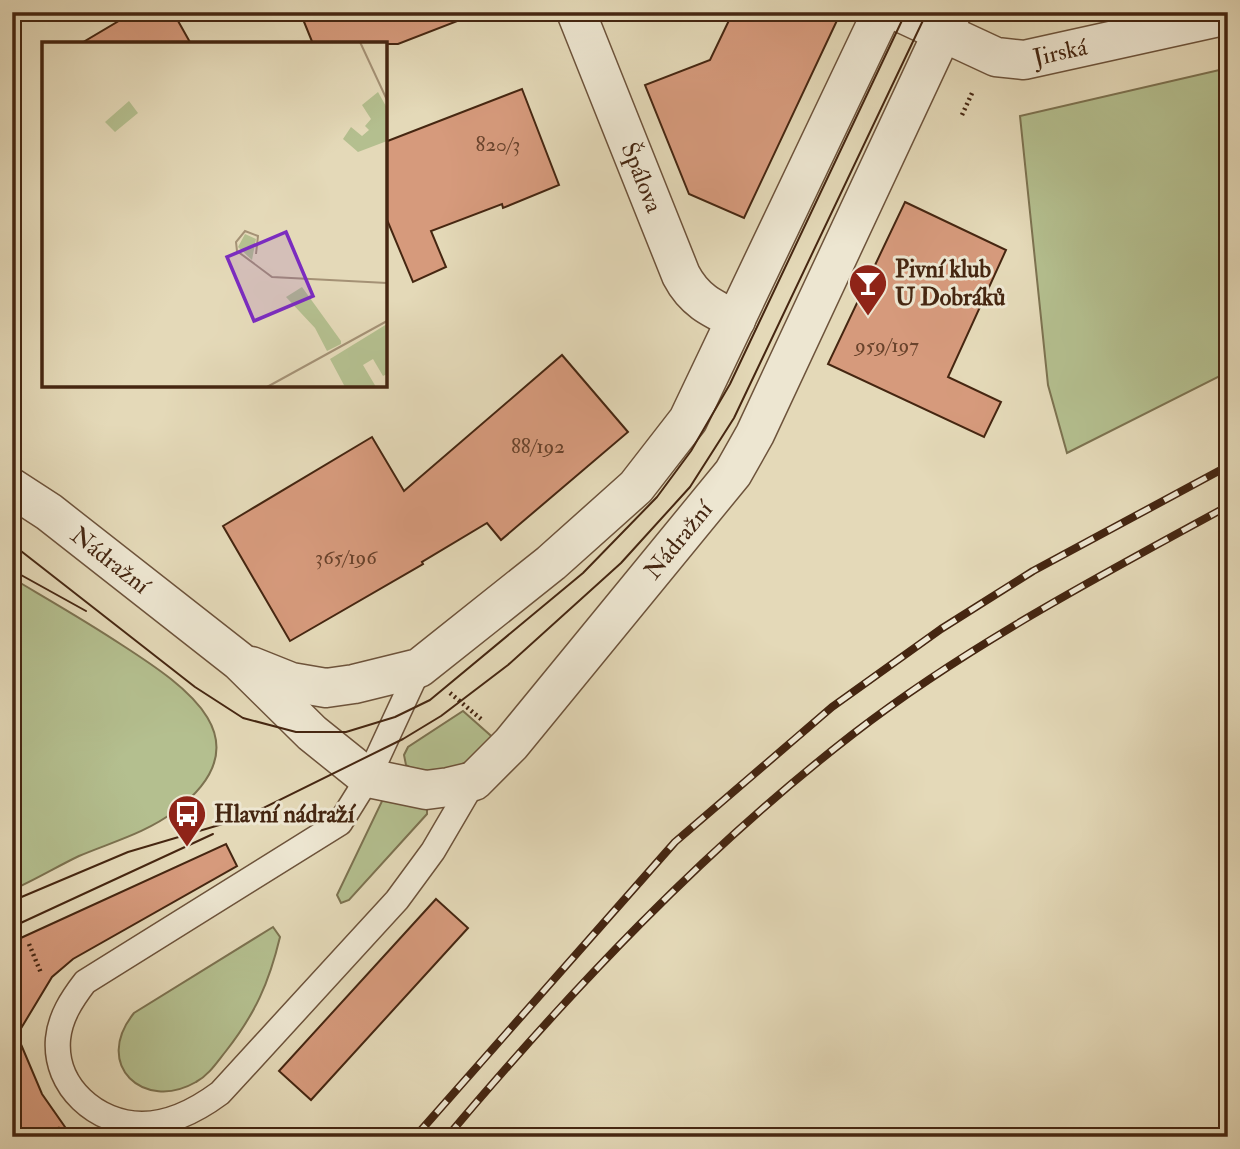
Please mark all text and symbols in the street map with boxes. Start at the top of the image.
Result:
street label: Jirská [1029,31,1091,74]
inset map [42,42,387,387]
house number: 820/3 [476,131,520,158]
street label: Špálova [614,138,670,218]
place label: Pivní klub U Dobráků [895,254,1006,313]
bar icon: Pivní klub U Dobráků [847,262,889,317]
house number: 959/197 [853,332,919,359]
house number: 88/192 [511,433,565,460]
street label: Nádražní [637,494,721,586]
street label: Nádražní [64,520,157,602]
house number: 365/196 [315,544,378,571]
bus stop icon: Hlavní nádraží [166,793,208,848]
place label: Hlavní nádraží [214,799,357,830]

